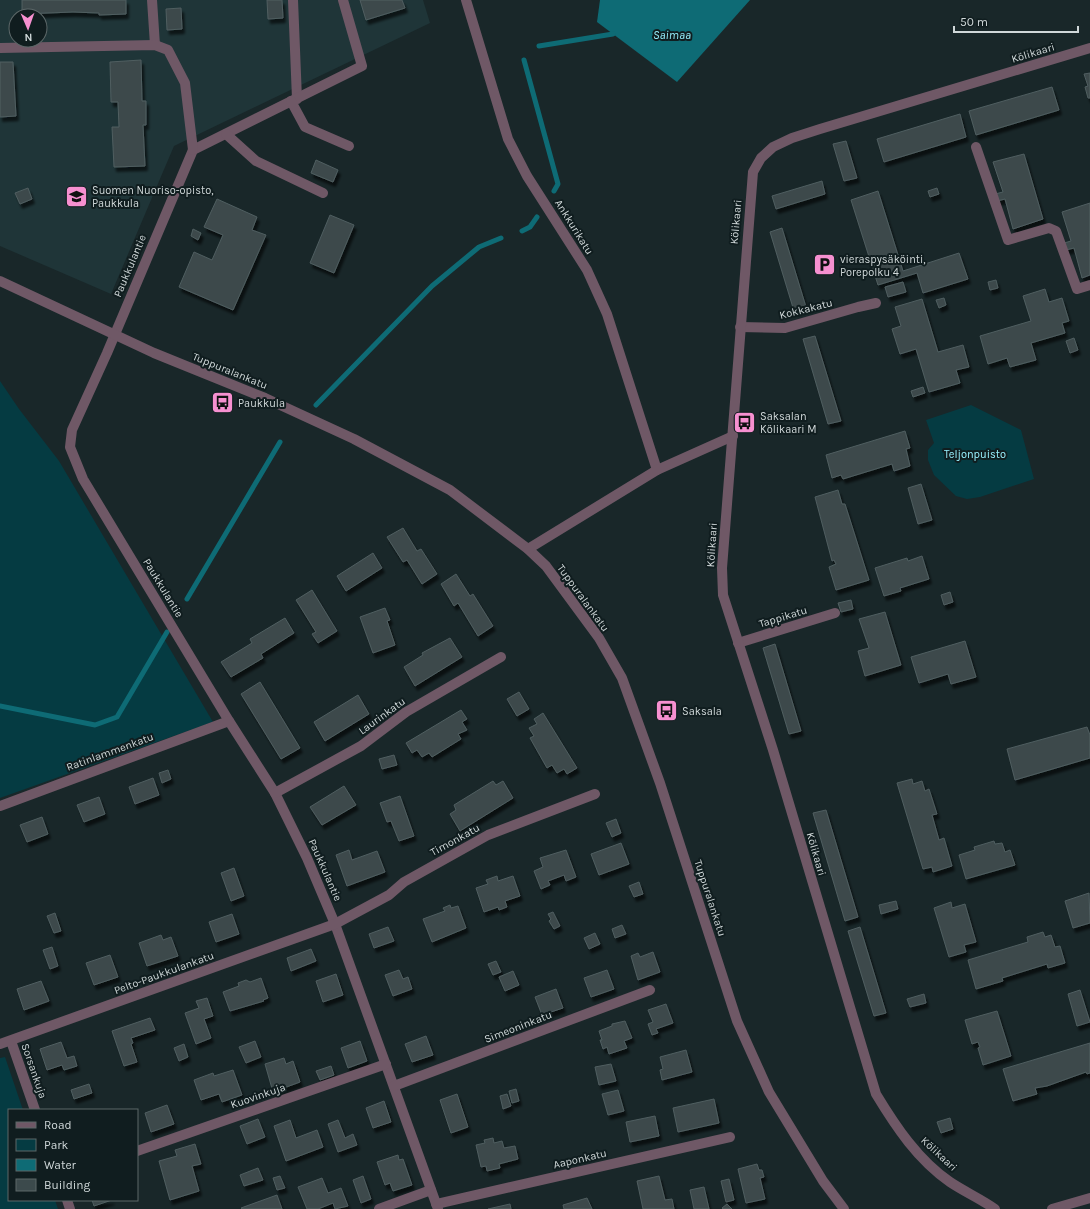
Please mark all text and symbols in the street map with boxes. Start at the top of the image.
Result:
north arrow [8,8,48,48]
scale bar [954,8,1078,34]
text: 50 m [960,15,988,29]
water label: Saimaa [653,28,691,42]
text: N [24,31,33,44]
street label: Kölikaari [1010,40,1056,66]
school or university icon: Suomen Nuoriso-opisto, Paukkula [63,183,89,209]
place label: Suomen Nuoriso-opisto, Paukkula [92,184,214,210]
street label: Ankkurikatu [552,197,596,257]
street label: Kölikaari [728,199,744,245]
street label: Paukkulantie [111,232,149,299]
parking icon: vieraspysäköinti, Porepolku 4 [811,252,837,278]
place label: vieraspysäköinti, Porepolku 4 [840,253,926,279]
street label: Kokkakatu [778,296,834,322]
street label: Tuppuralankatu [191,350,269,392]
bus stop icon: Paukkula [210,390,236,416]
place label: Paukkula [238,397,285,410]
bus stop icon: Saksalan Kölikaari M [732,409,758,435]
place label: Saksalan Kölikaari M [760,410,817,436]
park label: Teljonpuisto [944,448,1006,461]
street label: Kölikaari [704,522,720,568]
street label: Paukkulantie [140,556,186,620]
street label: Tuppuralankatu [554,562,612,634]
street label: Tappikatu [757,604,809,630]
street label: Laurinkatu [356,695,408,737]
bus stop icon: Saksala [653,698,679,724]
place label: Saksala [682,705,722,718]
street label: Ratinlammenkatu [65,730,155,774]
street label: Timonkatu [428,821,482,859]
street label: Kölikaari [804,831,828,877]
street label: Paukkulantie [305,837,345,903]
street label: Tuppuralankatu [691,858,729,938]
street label: Pelto-Paukkulankatu [112,949,216,997]
street label: Simeoninkatu [482,1008,554,1046]
street label: Sorsankuja [18,1042,50,1100]
street label: Kuovinkuja [229,1081,287,1111]
legend [8,1109,138,1201]
text: Road [44,1118,72,1132]
street label: Kölikaari [918,1134,960,1174]
text: Park [44,1138,69,1152]
street label: Aaponkatu [552,1147,608,1171]
text: Water [44,1158,77,1172]
text: Building [44,1178,91,1192]

